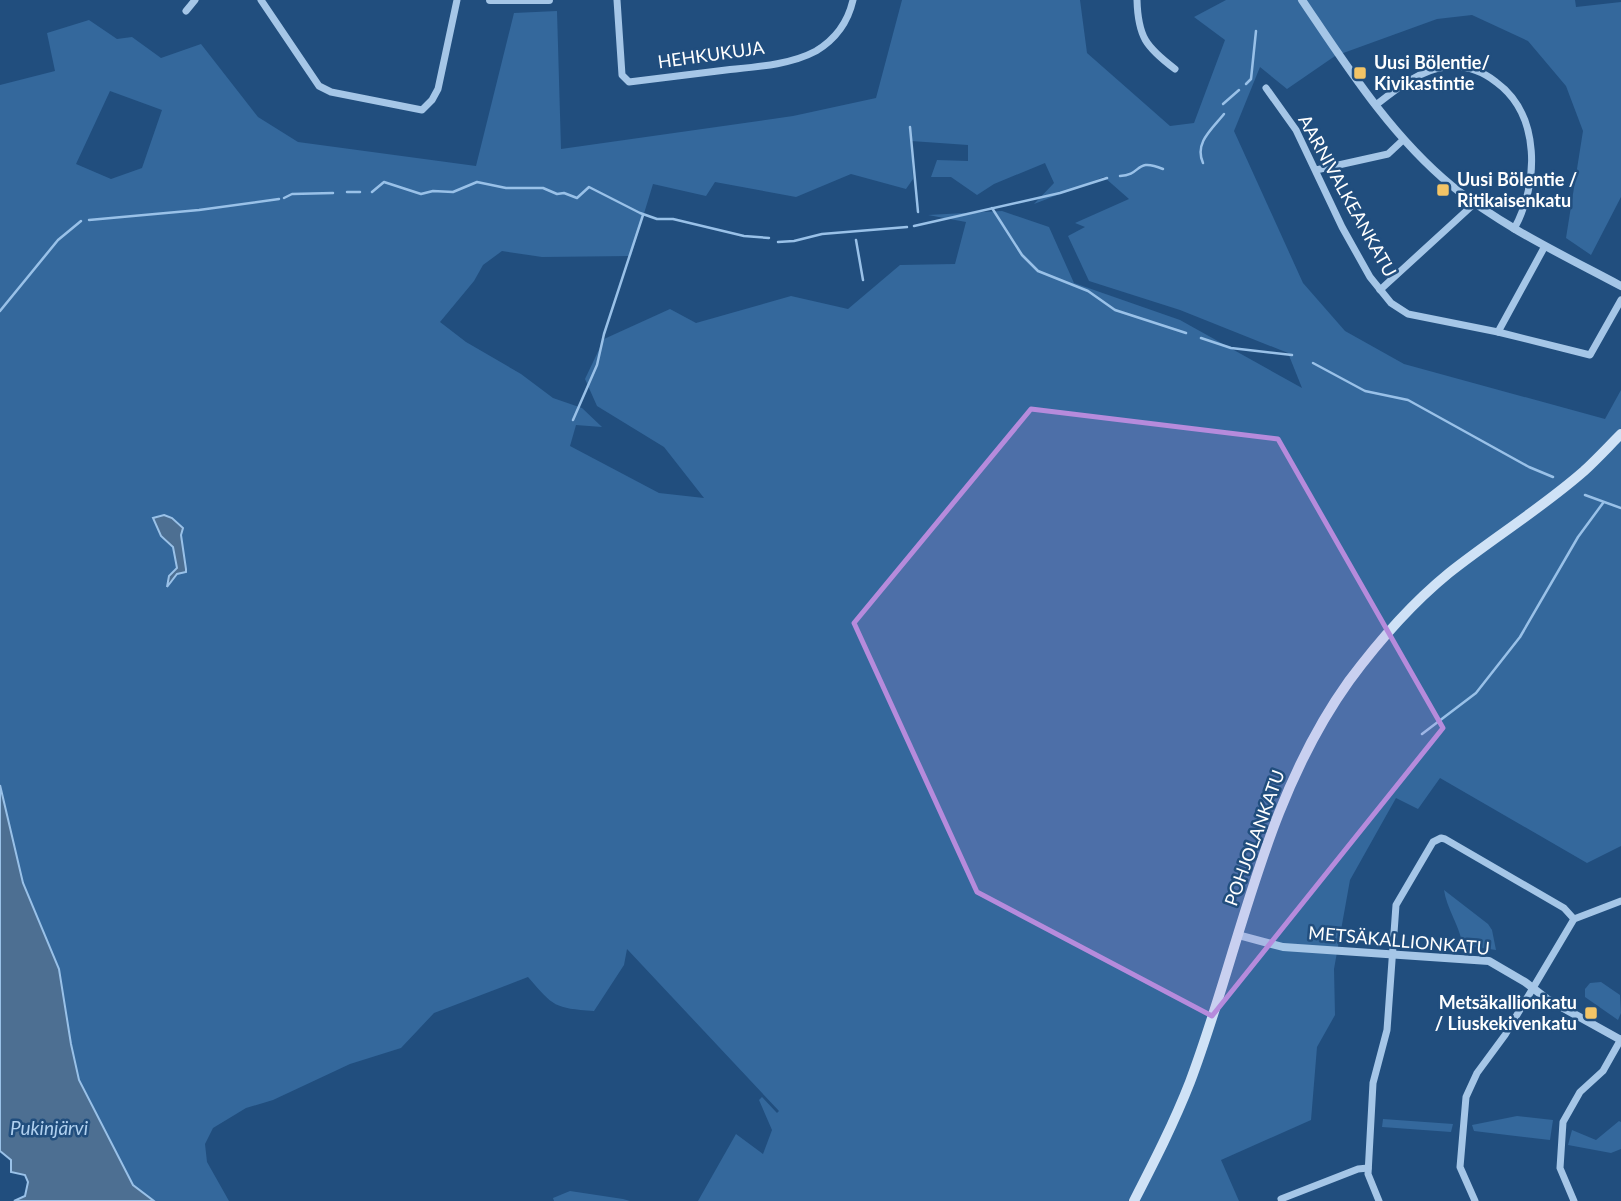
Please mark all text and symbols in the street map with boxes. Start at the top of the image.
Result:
street label: HEHKUKUJA [656,36,766,72]
place label: Uusi Bölentie/ Kivikastintie [1374,51,1490,94]
marker: Uusi Bölentie/ Kivikastintie [1352,65,1368,81]
street label: AARNIVALKEANKATU [1294,111,1402,280]
place label: Uusi Bölentie / Ritikaisenkatu [1457,168,1577,211]
marker: Uusi Bölentie / Ritikaisenkatu [1435,182,1451,198]
street label: POHJOLANKATU [1219,767,1289,909]
street label: METSÄKALLIONKATU [1308,921,1491,959]
place label: Metsäkallionkatu / Liuskekivenkatu [1435,991,1577,1034]
marker: Metsäkallionkatu / Liuskekivenkatu [1583,1005,1599,1021]
water label: Pukinjärvi [10,1116,89,1139]

